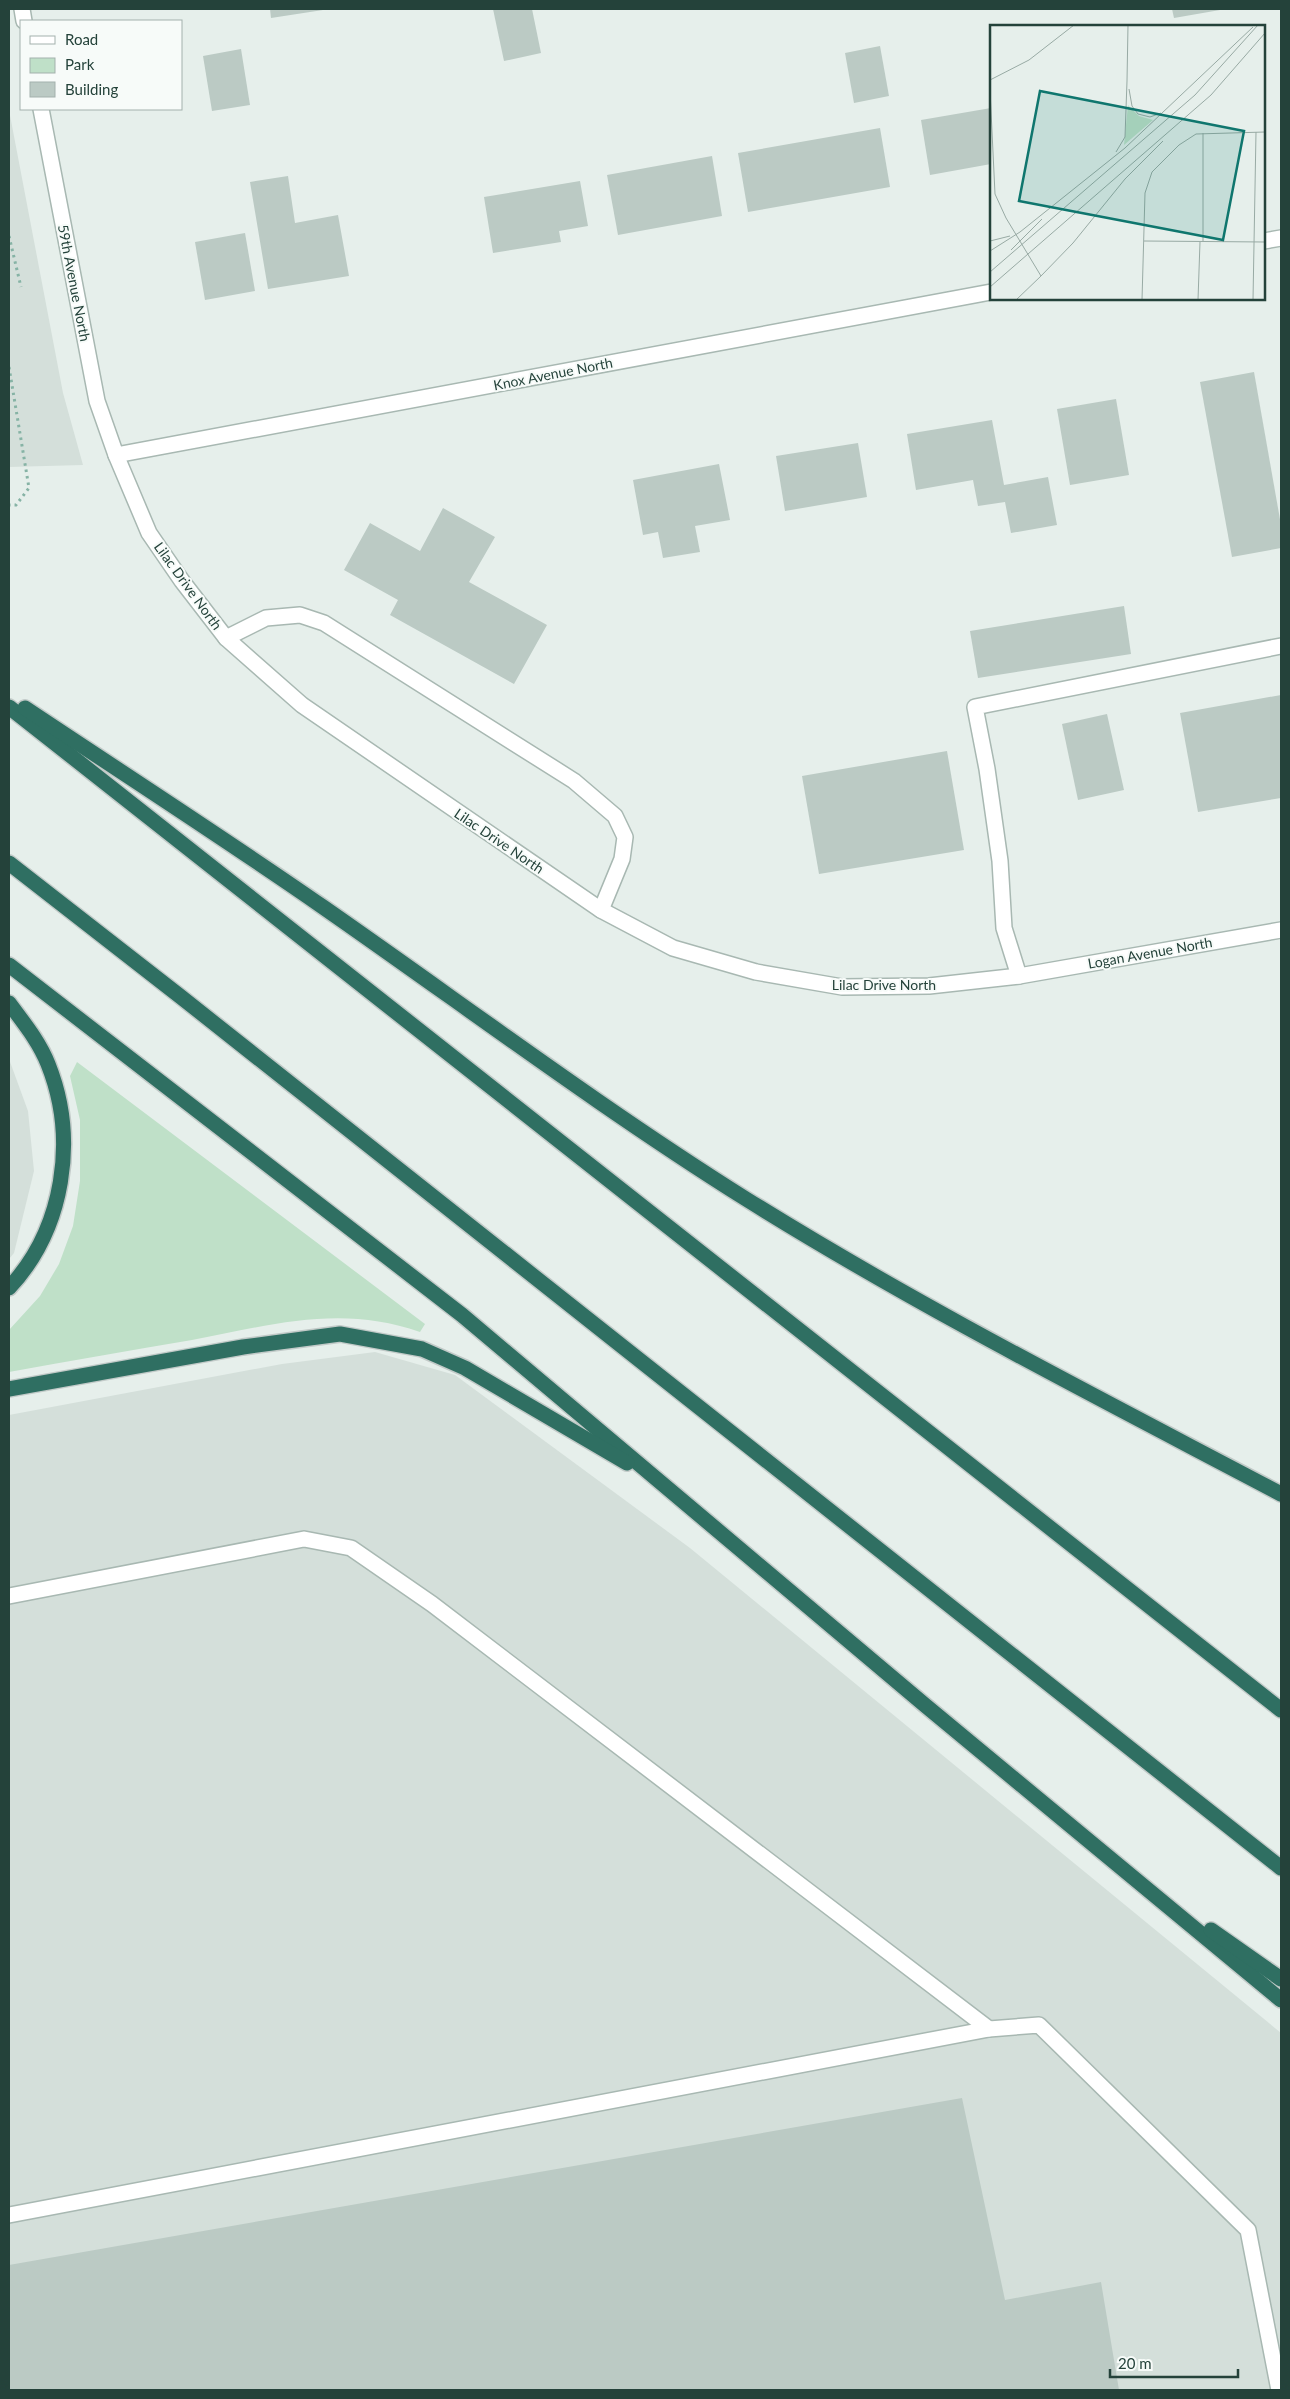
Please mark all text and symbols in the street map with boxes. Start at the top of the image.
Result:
legend [20,20,182,110]
inset map [990,25,1265,300]
text: Road [65,30,98,48]
text: Park [65,55,95,73]
text: Building [65,80,118,98]
street label: 59th Avenue North [55,223,94,343]
street label: Knox Avenue North [492,354,614,393]
street label: Lilac Drive North [151,538,226,633]
street label: Lilac Drive North [451,804,547,877]
street label: Logan Avenue North [1086,933,1213,972]
street label: Lilac Drive North [832,976,936,993]
scale bar [1110,2346,1238,2378]
text: 20 m [1118,2354,1152,2372]

